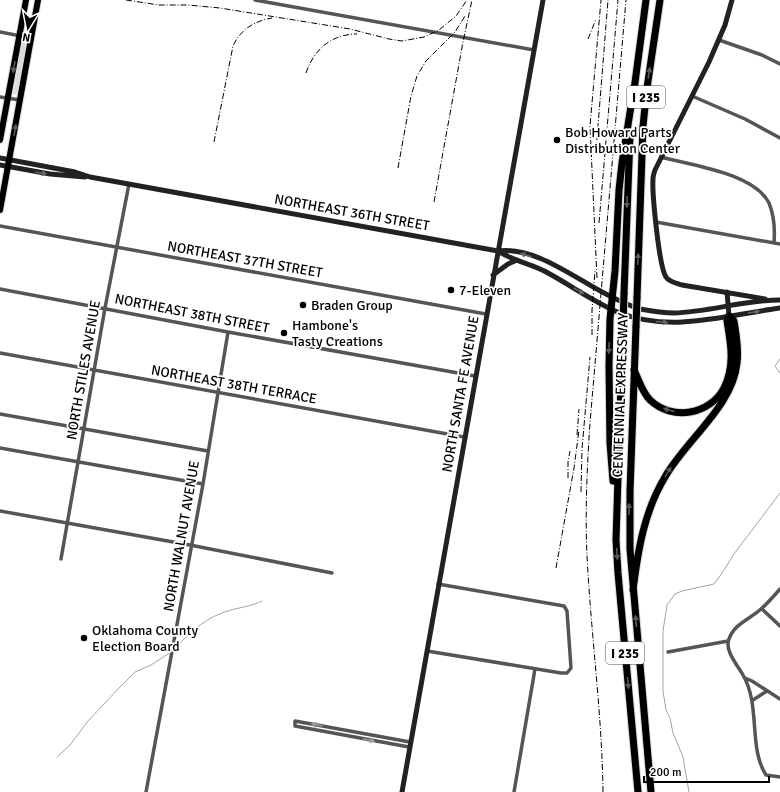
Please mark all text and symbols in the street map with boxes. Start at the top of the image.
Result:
north arrow [8,8,48,48]
text: N [21,30,31,44]
one-way arrow [11,61,17,73]
one-way arrow [647,67,653,79]
road number: I 235 [627,86,665,108]
one-way arrow [12,124,18,136]
place label: Bob Howard Parts Distribution Center [565,124,681,157]
marker: Bob Howard Parts Distribution Center [552,135,562,145]
one-way arrow [35,170,47,176]
street label: NORTHEAST 36TH STREET [273,190,431,235]
one-way arrow [624,196,631,208]
street label: NORTHEAST 37TH STREET [166,237,324,282]
one-way arrow [520,251,532,257]
one-way arrow [635,253,642,265]
place label: 7-Eleven [459,282,511,299]
marker: 7-Eleven [446,285,456,295]
one-way arrow [573,287,585,294]
street label: NORTHEAST 38TH STREET [113,290,271,337]
place label: Braden Group [311,297,393,314]
street label: NORTH STILES AVENUE [63,299,104,441]
marker: Braden Group [298,300,308,310]
one-way arrow [748,309,761,315]
street label: CENTENNIAL EXPRESSWAY [609,312,632,478]
street label: NORTH SANTA FE AVENUE [438,314,483,474]
place label: Hambone's Tasty Creations [292,317,383,350]
one-way arrow [656,319,668,326]
marker: Hambone's Tasty Creations [279,328,289,338]
one-way arrow [606,342,612,355]
street label: NORTHEAST 38TH TERRACE [150,362,318,407]
one-way arrow [662,407,674,413]
street label: NORTH WALNUT AVENUE [160,459,203,613]
one-way arrow [664,466,671,478]
one-way arrow [626,503,633,515]
one-way arrow [613,548,620,560]
one-way arrow [632,614,639,627]
place label: Oklahoma County Election Board [92,622,198,655]
marker: Oklahoma County Election Board [79,633,89,643]
road number: I 235 [606,642,644,664]
one-way arrow [625,677,631,689]
one-way arrow [311,722,323,728]
one-way arrow [363,737,376,743]
scale bar [644,758,769,784]
text: 200 m [650,765,682,780]

